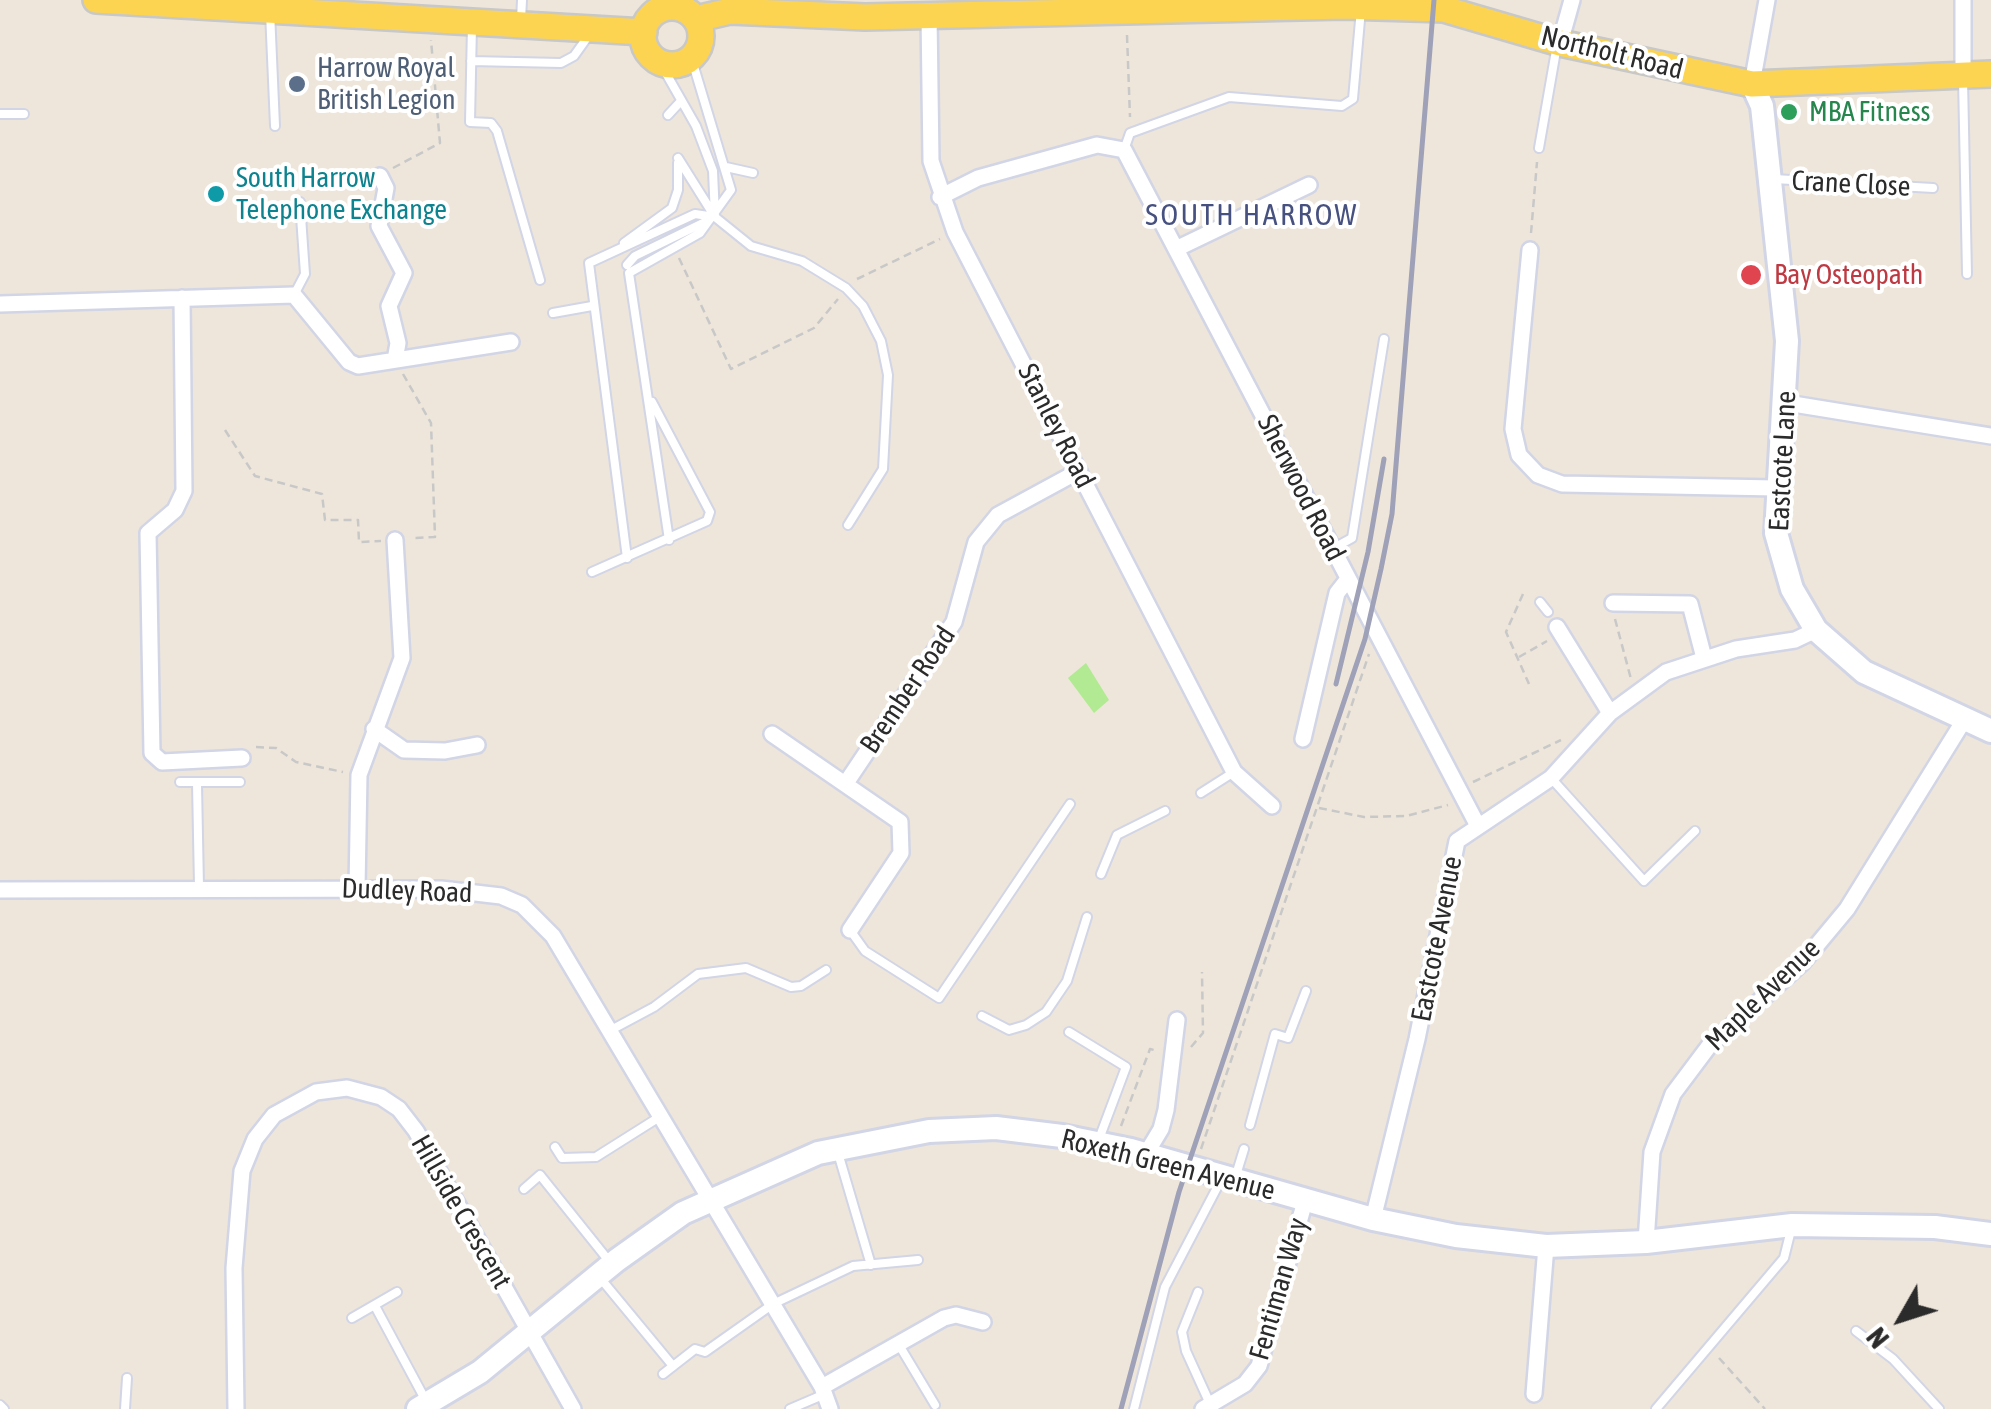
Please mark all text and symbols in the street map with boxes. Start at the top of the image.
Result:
street label: Northolt Road [1537,19,1687,87]
place label: Harrow Royal British Legion [317,51,456,117]
marker: Harrow Royal British Legion [286,73,308,95]
place label: MBA Fitness [1809,95,1930,129]
marker: MBA Fitness [1778,101,1800,123]
place label: South Harrow Telephone Exchange [236,161,447,227]
street label: Crane Close [1791,164,1911,204]
marker: South Harrow Telephone Exchange [205,183,227,205]
district label: SOUTH HARROW [1145,198,1359,234]
place label: Bay Osteopath [1774,258,1923,292]
marker: Bay Osteopath [1738,262,1764,288]
street label: Stanley Road [1010,358,1102,494]
street label: Eastcote Lane [1763,390,1803,532]
street label: Sherwood Road [1250,409,1352,567]
street label: Brember Road [853,620,963,760]
street label: Eastcote Avenue [1404,853,1470,1025]
street label: Dudley Road [341,872,473,910]
street label: Maple Avenue [1699,932,1827,1058]
street label: Roxeth Green Avenue [1057,1122,1279,1208]
street label: Hillside Crescent [403,1129,519,1295]
street label: Fentiman Way [1243,1214,1315,1364]
north arrow [1851,1269,1951,1369]
text: N [1860,1321,1895,1354]

